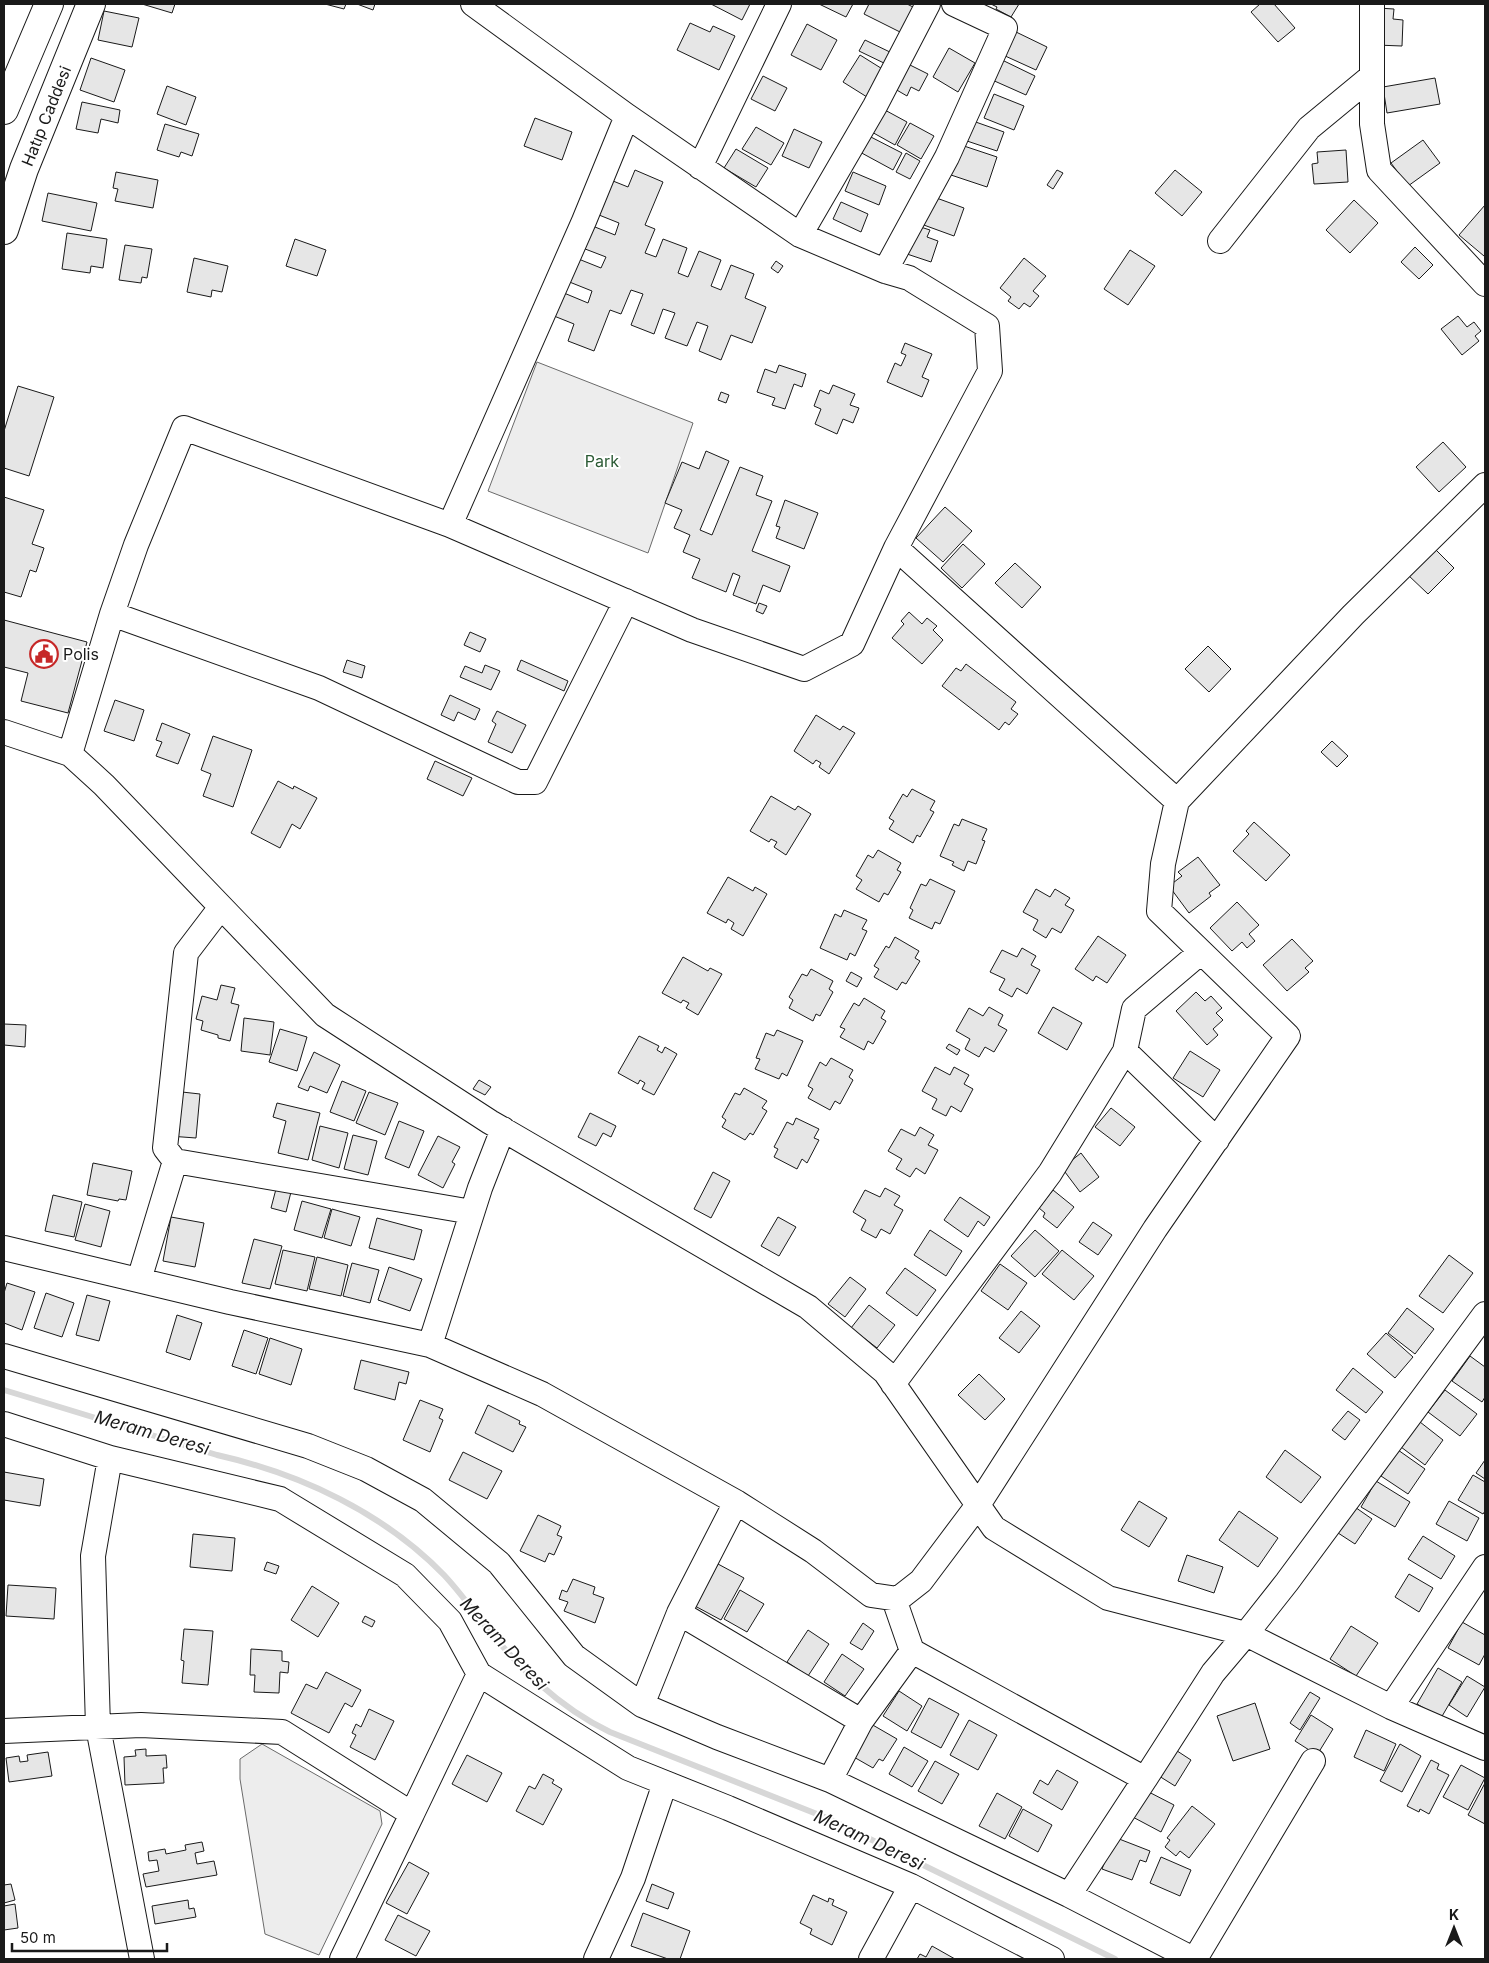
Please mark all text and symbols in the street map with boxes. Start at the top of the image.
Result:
street label: Hatıp Caddesi [17,63,75,169]
park label: Park [585,451,619,471]
public building icon: Polis [29,639,59,669]
place label: Polis [63,644,99,664]
water label: Meram Deresi [92,1406,213,1459]
water label: Meram Deresi [456,1593,553,1695]
water label: Meram Deresi [811,1805,928,1874]
north arrow [1429,1903,1479,1953]
text: K [1449,1906,1459,1923]
scale bar [12,1920,168,1952]
text: 50 m [20,1928,56,1947]

